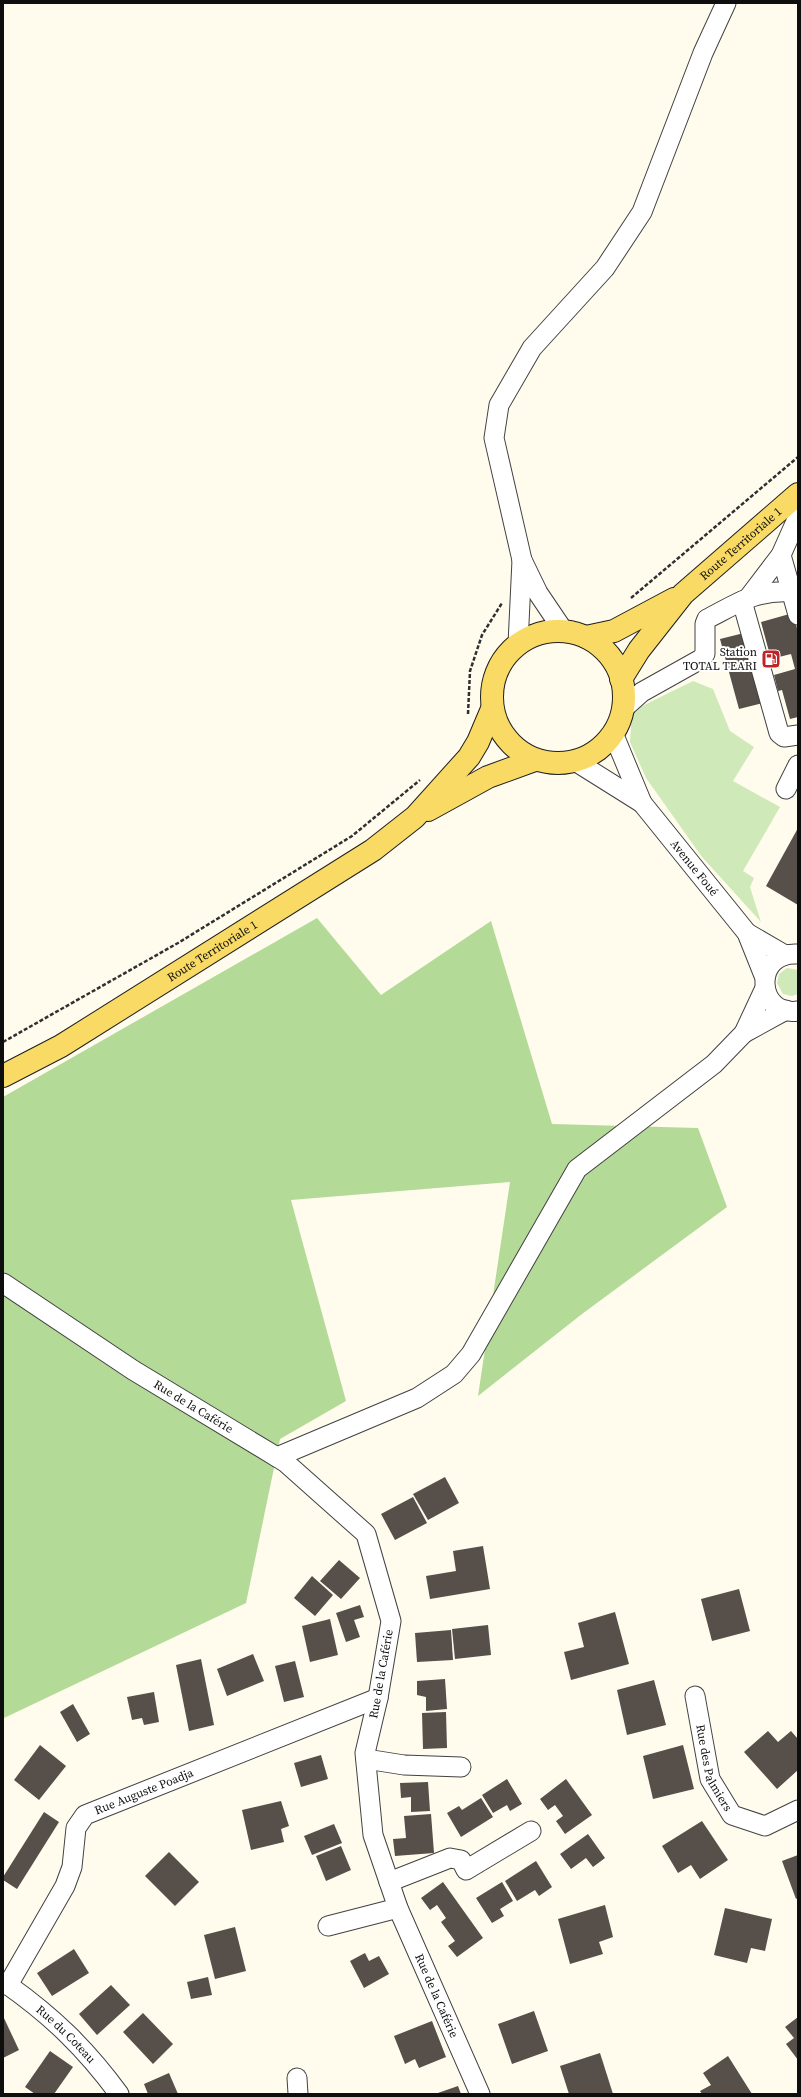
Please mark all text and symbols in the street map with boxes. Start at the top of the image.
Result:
street label: Route Territoriale 1 [696,504,785,584]
place label: Station TOTAL TEARI [683,644,757,674]
fuel station icon: Station TOTAL TEARI [760,648,782,670]
street label: Avenue Foué [667,836,722,899]
street label: Route Territoriale 1 [164,917,261,985]
street label: Rue de la Caférie [151,1376,236,1437]
street label: Rue de la Caférie [365,1628,397,1720]
street label: Rue des Palmiers [692,1723,736,1814]
street label: Rue Auguste Poadja [92,1764,197,1818]
street label: Rue de la Caférie [411,1951,462,2040]
street label: Rue du Coteau [33,2002,99,2067]

